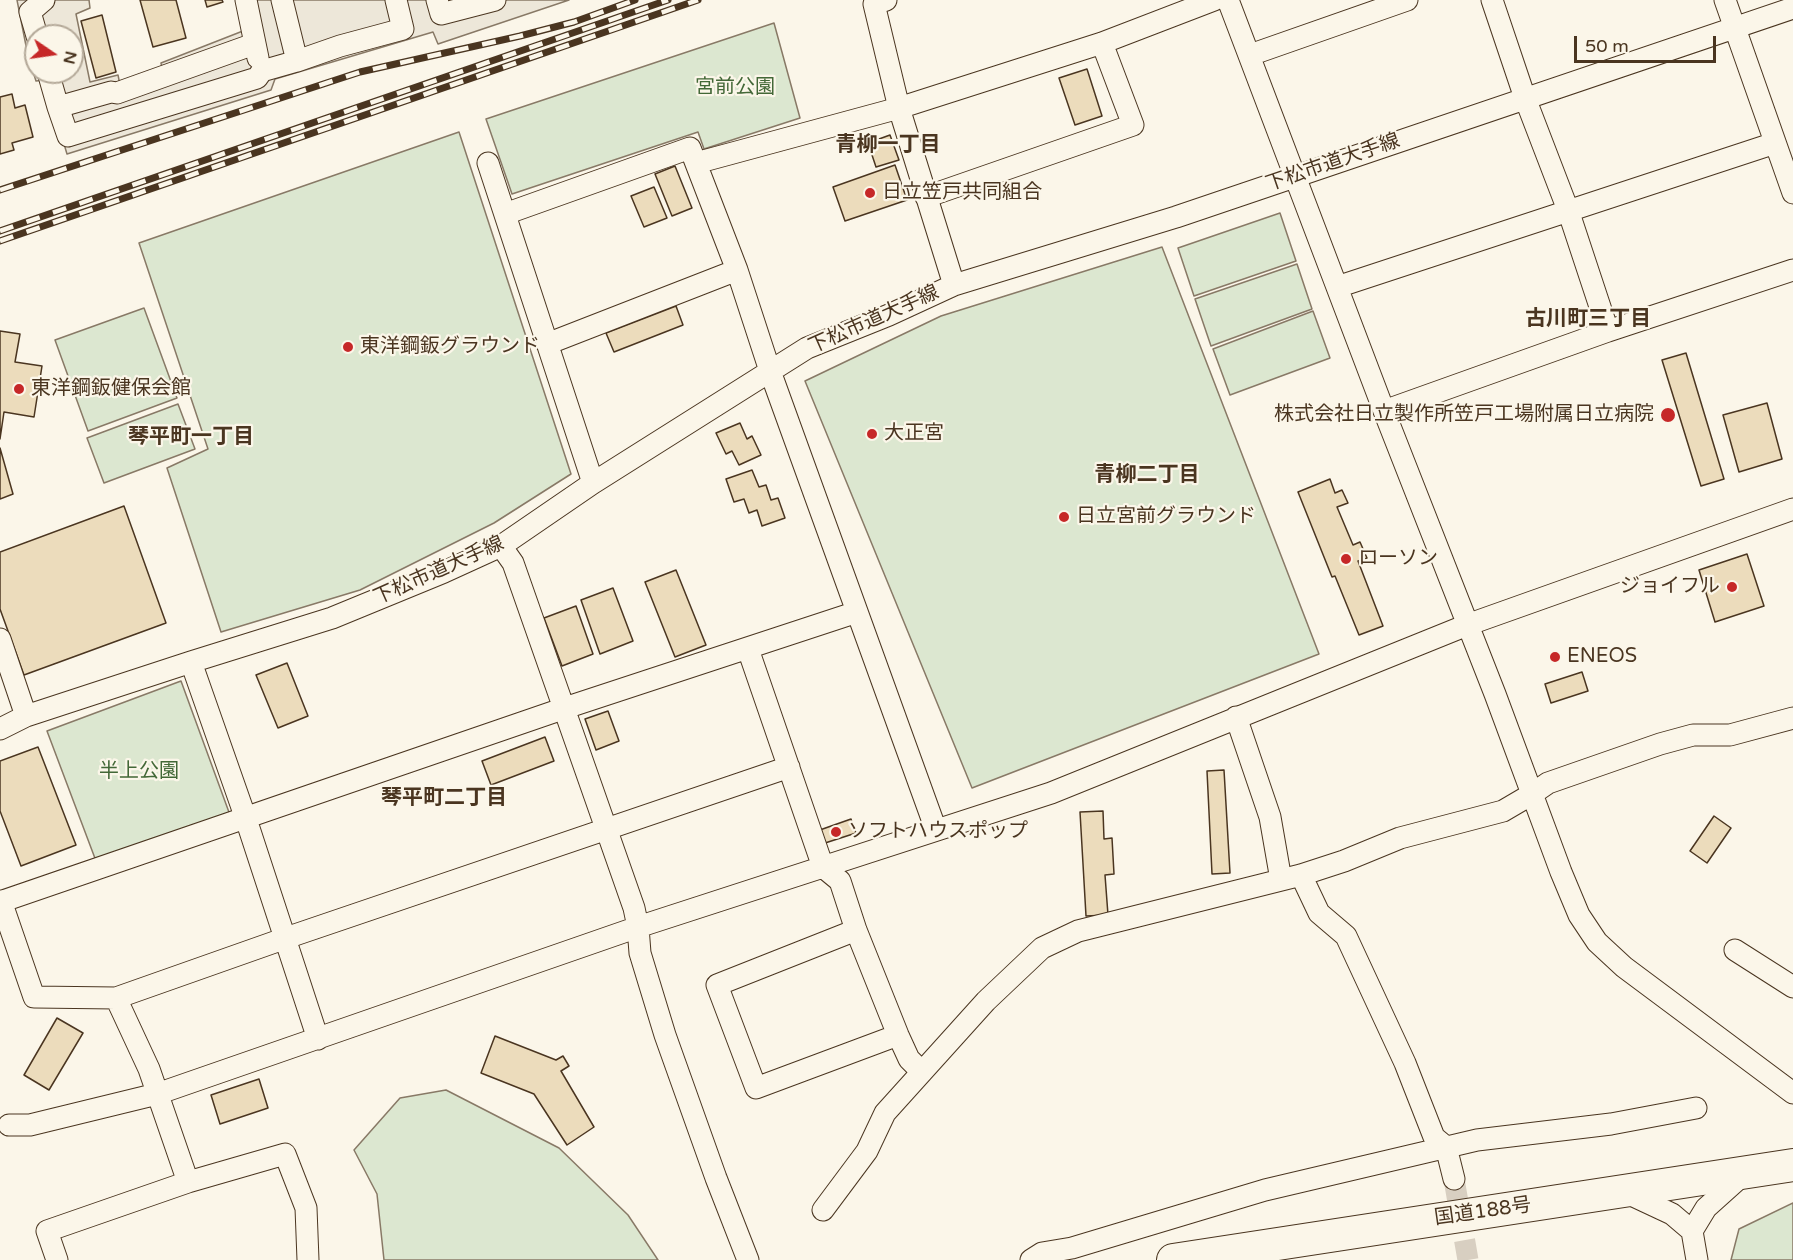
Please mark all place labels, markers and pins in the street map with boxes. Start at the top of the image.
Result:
place label: 日立笠戸共同組合 [882,181,1042,205]
marker: 日立笠戸共同組合 [863,186,877,200]
place label: 東洋鋼鈑グラウンド [360,335,540,359]
marker: 東洋鋼鈑グラウンド [341,340,355,354]
place label: 東洋鋼鈑健保会館 [31,377,191,401]
marker: 東洋鋼鈑健保会館 [12,382,26,396]
place label: 株式会社日立製作所笠戸工場附属日立病院 [1274,403,1654,427]
marker: 株式会社日立製作所笠戸工場附属日立病院 [1659,406,1677,424]
place label: 大正宮 [884,422,944,446]
marker: 大正宮 [865,427,879,441]
place label: 日立宮前グラウンド [1076,505,1256,529]
marker: 日立宮前グラウンド [1057,510,1071,524]
place label: ローソン [1358,547,1438,571]
marker: ローソン [1339,552,1353,566]
place label: ジョイフル [1620,575,1720,599]
marker: ジョイフル [1725,580,1739,594]
place label: ENEOS [1567,645,1637,669]
marker: ENEOS [1548,650,1562,664]
place label: ソフトハウスポップ [848,820,1028,844]
marker: ソフトハウスポップ [829,825,843,839]

